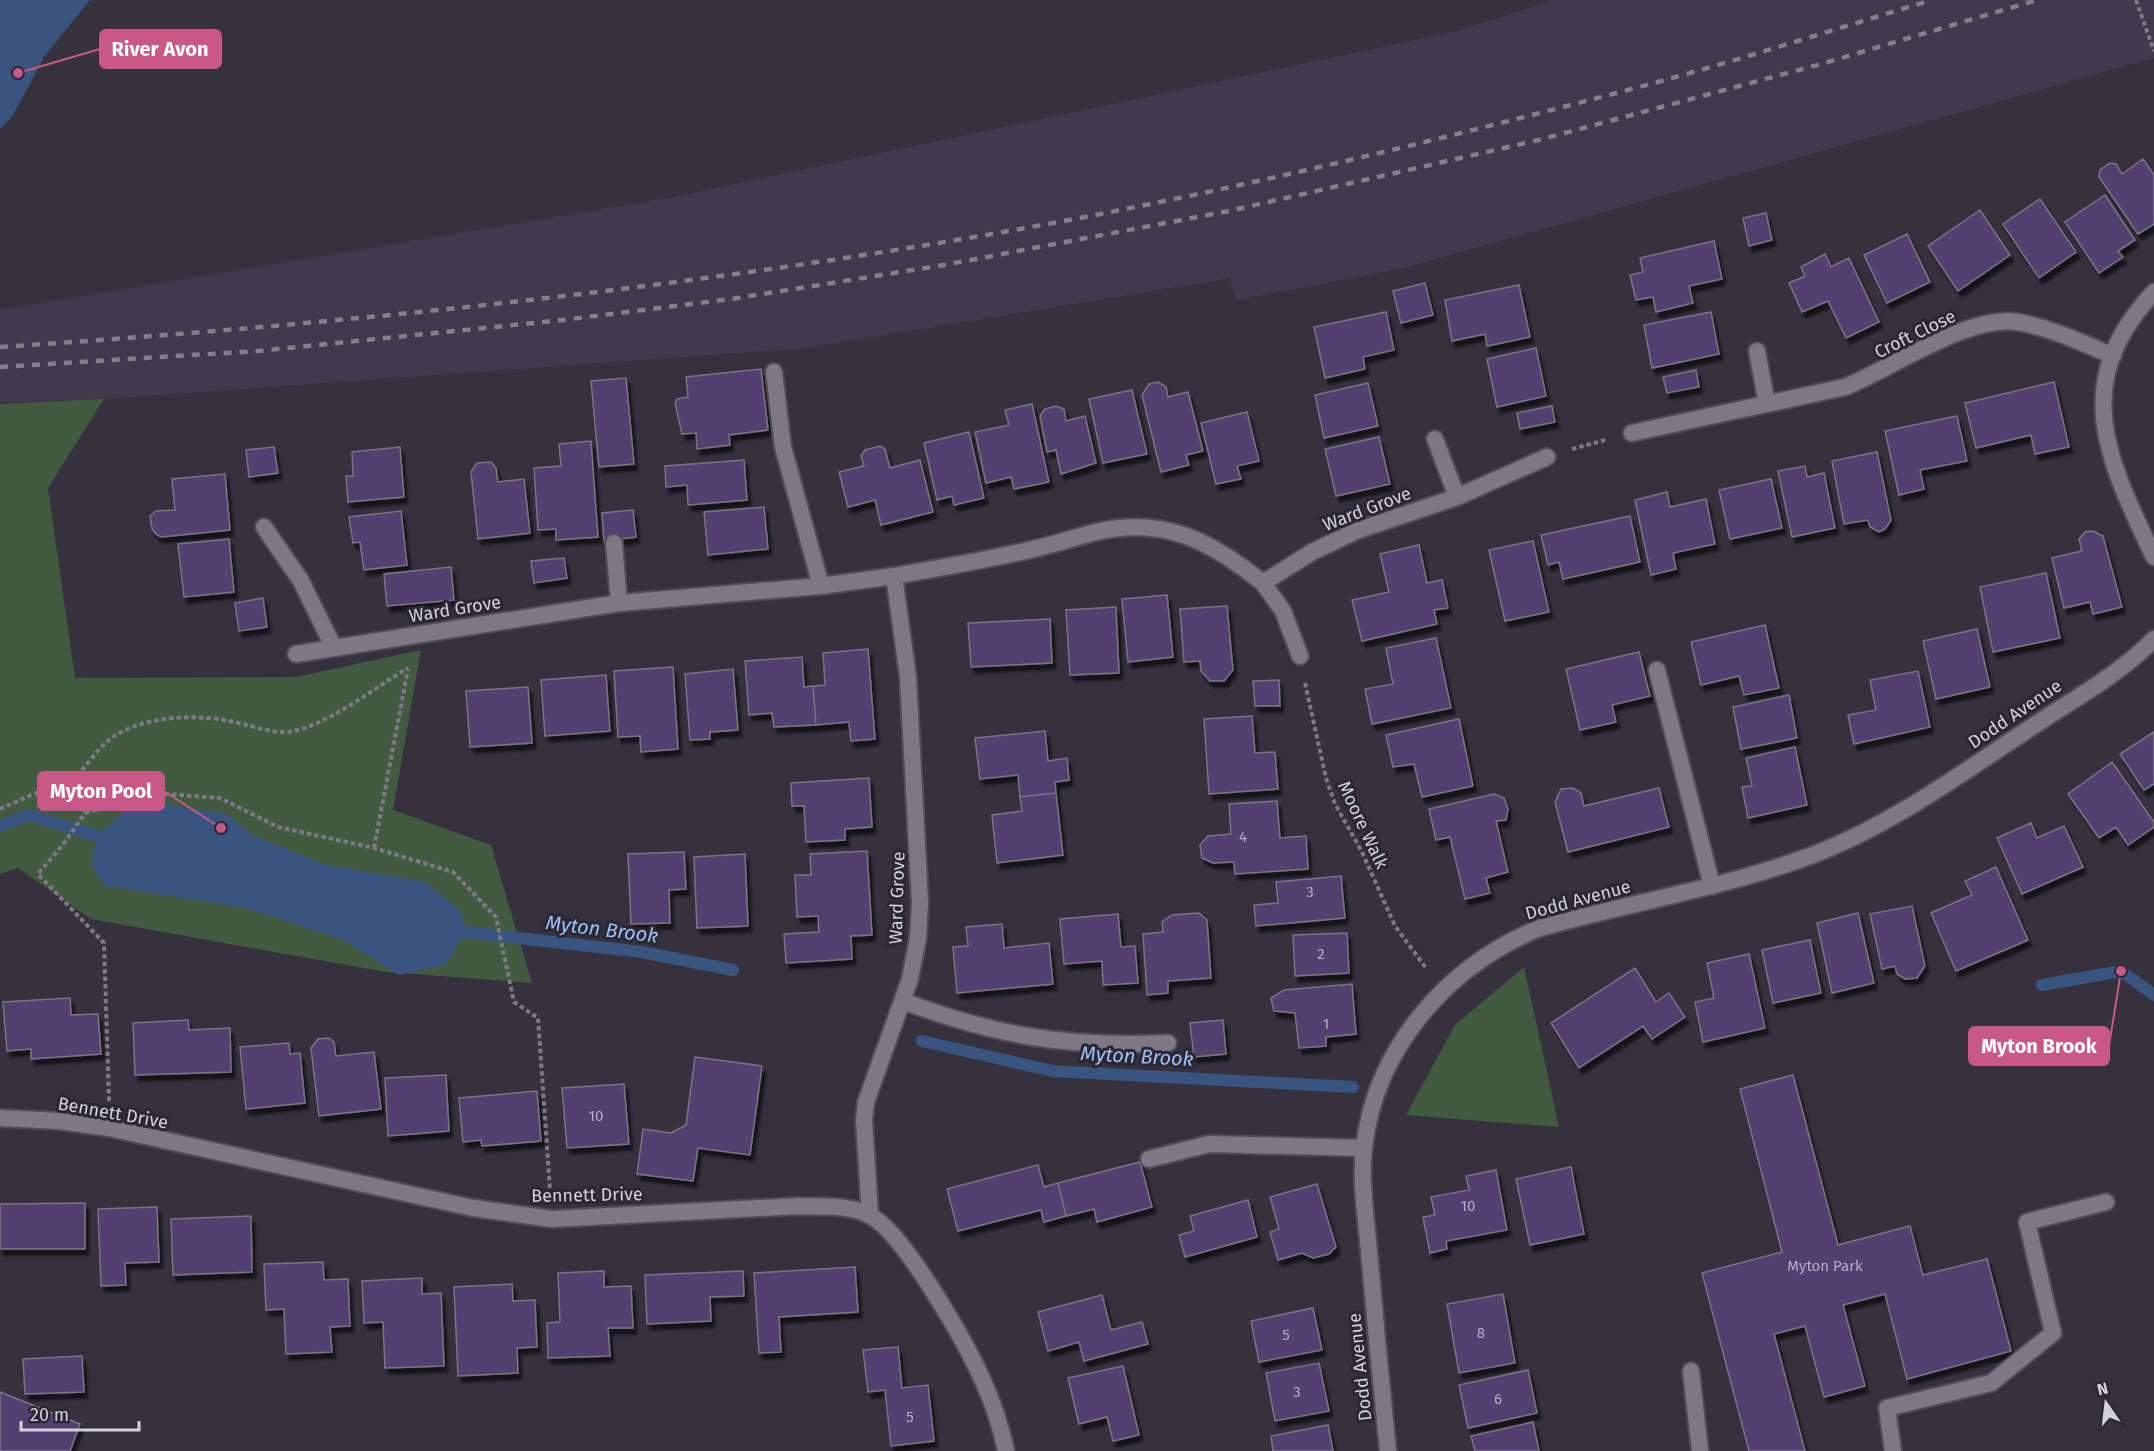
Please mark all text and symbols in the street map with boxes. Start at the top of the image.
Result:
callout: River Avon [100,30,221,68]
text: River Avon [112,37,209,61]
street label: Croft Close [1871,305,1959,363]
street label: Ward Grove [1320,482,1414,536]
street label: Ward Grove [407,591,503,627]
street label: Dodd Avenue [1964,675,2066,753]
callout: Myton Pool [38,772,164,810]
street label: Moore Walk [1333,778,1393,873]
text: Myton Pool [50,779,152,803]
house number: 4 [1239,828,1247,846]
street label: Ward Grove [884,851,910,945]
street label: Dodd Avenue [1523,875,1633,925]
house number: 3 [1306,883,1314,901]
water label: Myton Brook [544,910,660,948]
house number: 2 [1317,945,1325,963]
house number: 1 [1323,1015,1329,1033]
callout: Myton Brook [1969,1027,2109,1065]
text: Myton Brook [1981,1034,2098,1058]
water label: Myton Brook [1080,1041,1194,1071]
street label: Bennett Drive [56,1092,170,1134]
house number: 10 [589,1107,603,1125]
street label: Bennett Drive [531,1183,643,1207]
house number: 10 [1461,1197,1475,1215]
house number: Myton Park [1787,1257,1863,1275]
street label: Dodd Avenue [1343,1312,1377,1422]
house number: 8 [1477,1324,1485,1342]
house number: 5 [1282,1326,1290,1344]
north arrow [2076,1373,2136,1433]
text: N [2095,1378,2110,1399]
house number: 3 [1293,1383,1301,1401]
house number: 6 [1494,1390,1502,1408]
scale bar [21,1394,140,1432]
text: 20 m [30,1404,69,1426]
house number: 5 [906,1408,914,1426]

